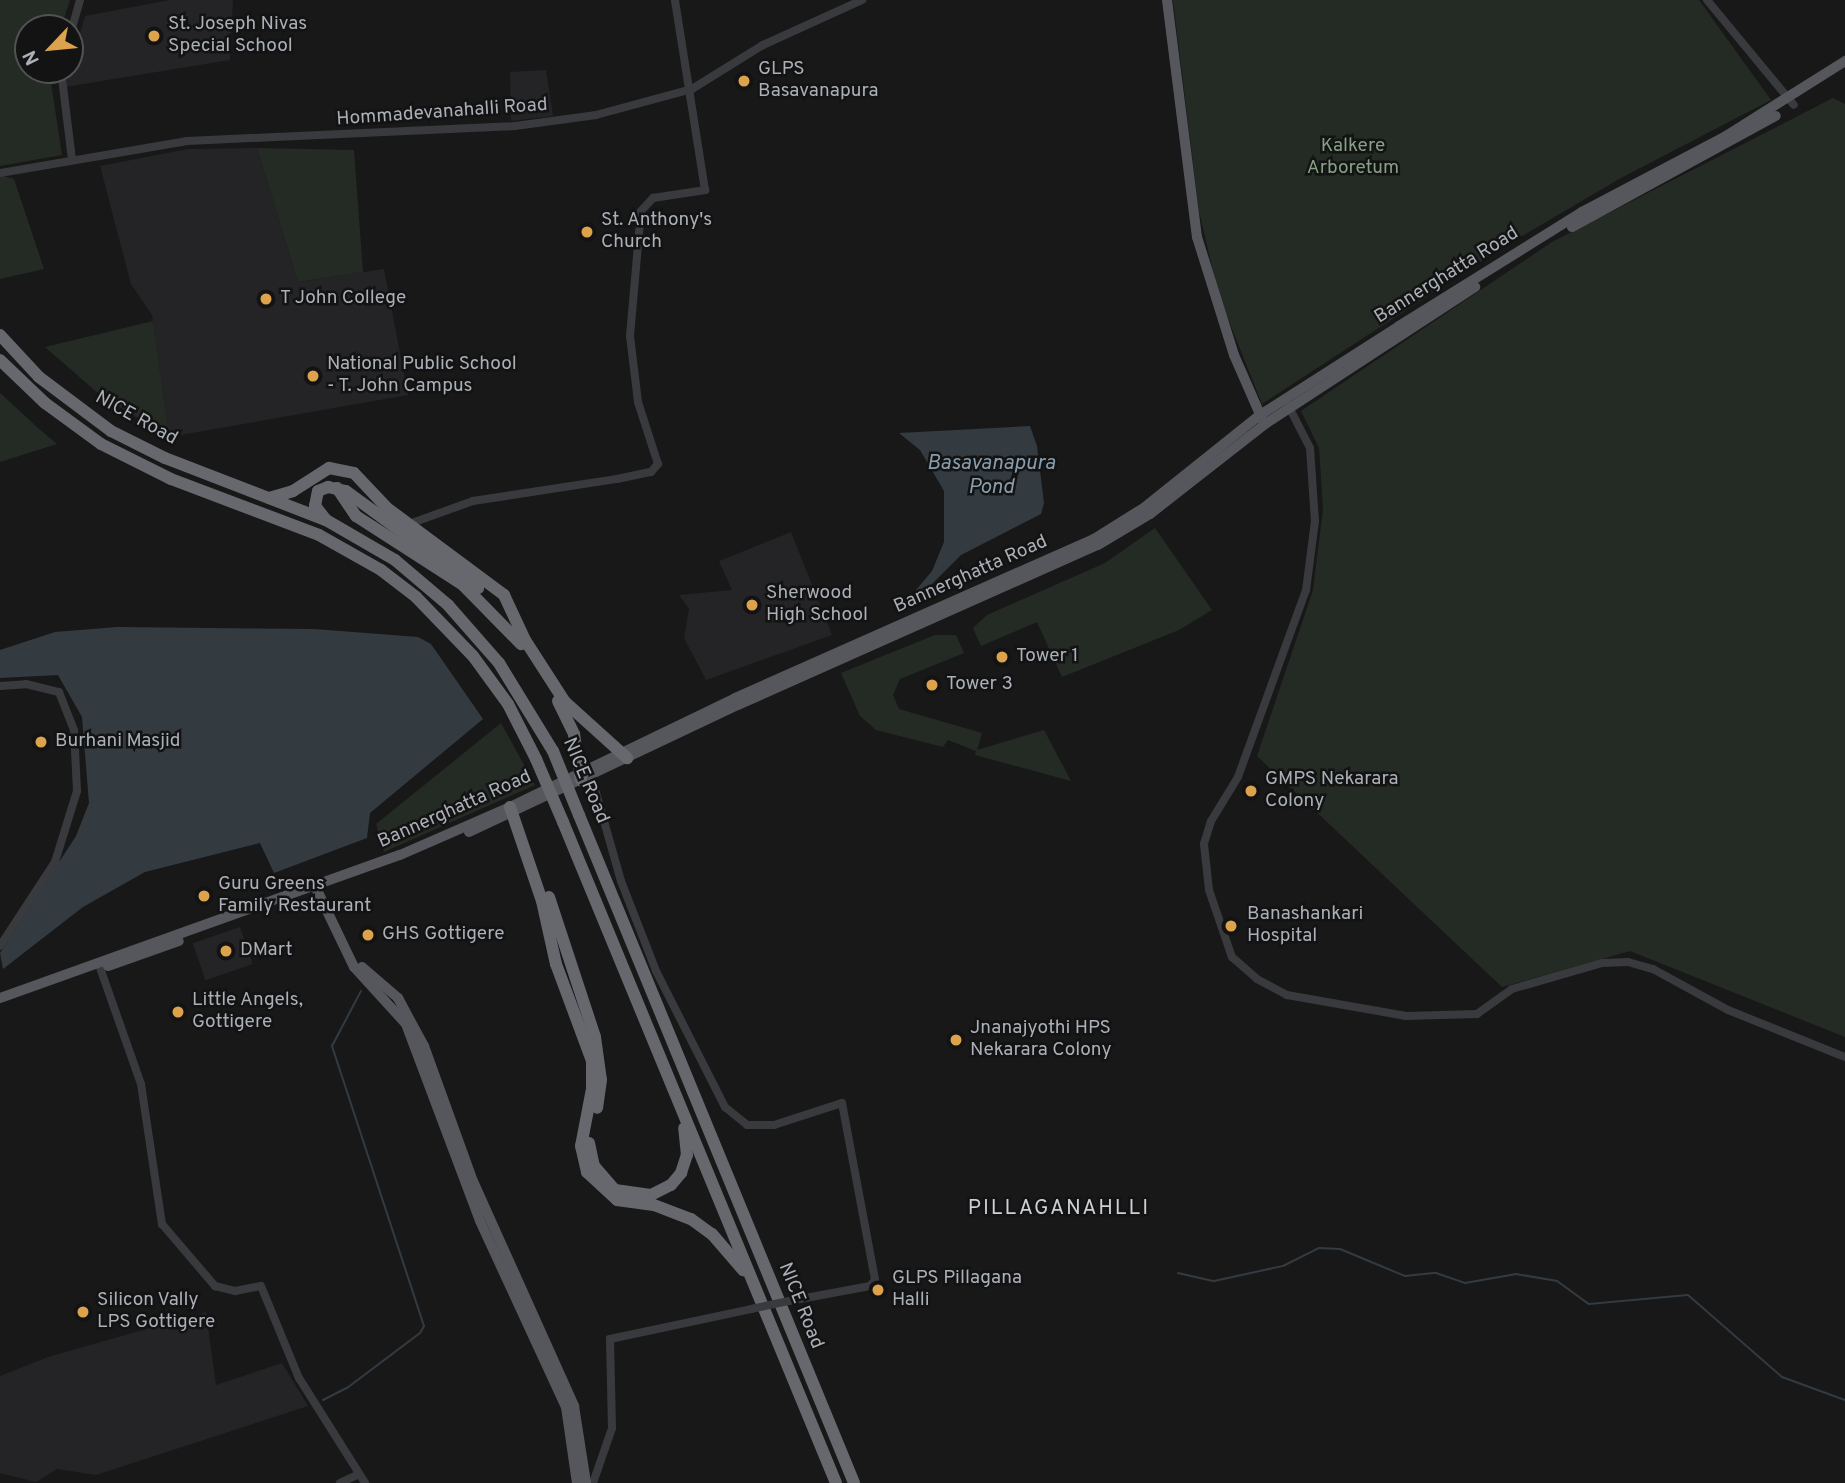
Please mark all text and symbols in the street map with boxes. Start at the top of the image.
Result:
north arrow [14,14,84,84]
place label: St. Joseph Nivas Special School [168,14,307,58]
marker: St. Joseph Nivas Special School [146,28,162,44]
text: N [18,46,46,69]
place label: GLPS Basavanapura [758,59,878,103]
marker: GLPS Basavanapura [736,73,752,89]
street label: Hommadevanahalli Road [336,94,548,132]
park label: Kalkere Arboretum [1307,136,1399,180]
place label: St. Anthony's Church [601,210,713,254]
street label: Bannerghatta Road [1371,222,1523,330]
marker: St. Anthony's Church [579,224,595,240]
place label: T John College [280,288,407,310]
marker: T John College [258,291,274,307]
place label: National Public School - T. John Campus [327,354,517,398]
marker: National Public School - T. John Campus [305,368,321,384]
street label: NICE Road [91,387,181,451]
water label: Basavanapura Pond [927,451,1055,501]
street label: Bannerghatta Road [891,531,1051,619]
place label: Sherwood High School [766,583,868,627]
marker: Sherwood High School [744,597,760,613]
place label: Tower 1 [1016,646,1079,668]
marker: Tower 1 [994,649,1010,665]
place label: Tower 3 [946,674,1013,696]
marker: Tower 3 [924,677,940,693]
place label: Burhani Masjid [55,731,181,753]
marker: Burhani Masjid [33,734,49,750]
street label: NICE Road [557,735,613,827]
street label: Bannerghatta Road [375,766,535,854]
place label: GMPS Nekarara Colony [1265,769,1399,813]
marker: GMPS Nekarara Colony [1243,783,1259,799]
place label: Guru Greens Family Restaurant [218,874,371,918]
marker: Guru Greens Family Restaurant [196,888,212,904]
place label: Banashankari Hospital [1247,904,1363,948]
marker: Banashankari Hospital [1221,916,1241,936]
place label: GHS Gottigere [382,924,504,946]
marker: GHS Gottigere [360,927,376,943]
place label: DMart [240,940,293,962]
marker: DMart [218,943,234,959]
place label: Little Angels, Gottigere [192,990,304,1034]
marker: Little Angels, Gottigere [170,1004,186,1020]
place label: Jnanajyothi HPS Nekarara Colony [970,1018,1111,1062]
marker: Jnanajyothi HPS Nekarara Colony [948,1032,964,1048]
district label: PILLAGANAHLLI [969,1196,1149,1222]
street label: NICE Road [772,1260,828,1352]
place label: GLPS Pillagana Halli [892,1268,1022,1312]
marker: GLPS Pillagana Halli [870,1282,886,1298]
place label: Silicon Vally LPS Gottigere [97,1290,215,1334]
marker: Silicon Vally LPS Gottigere [75,1304,91,1320]

